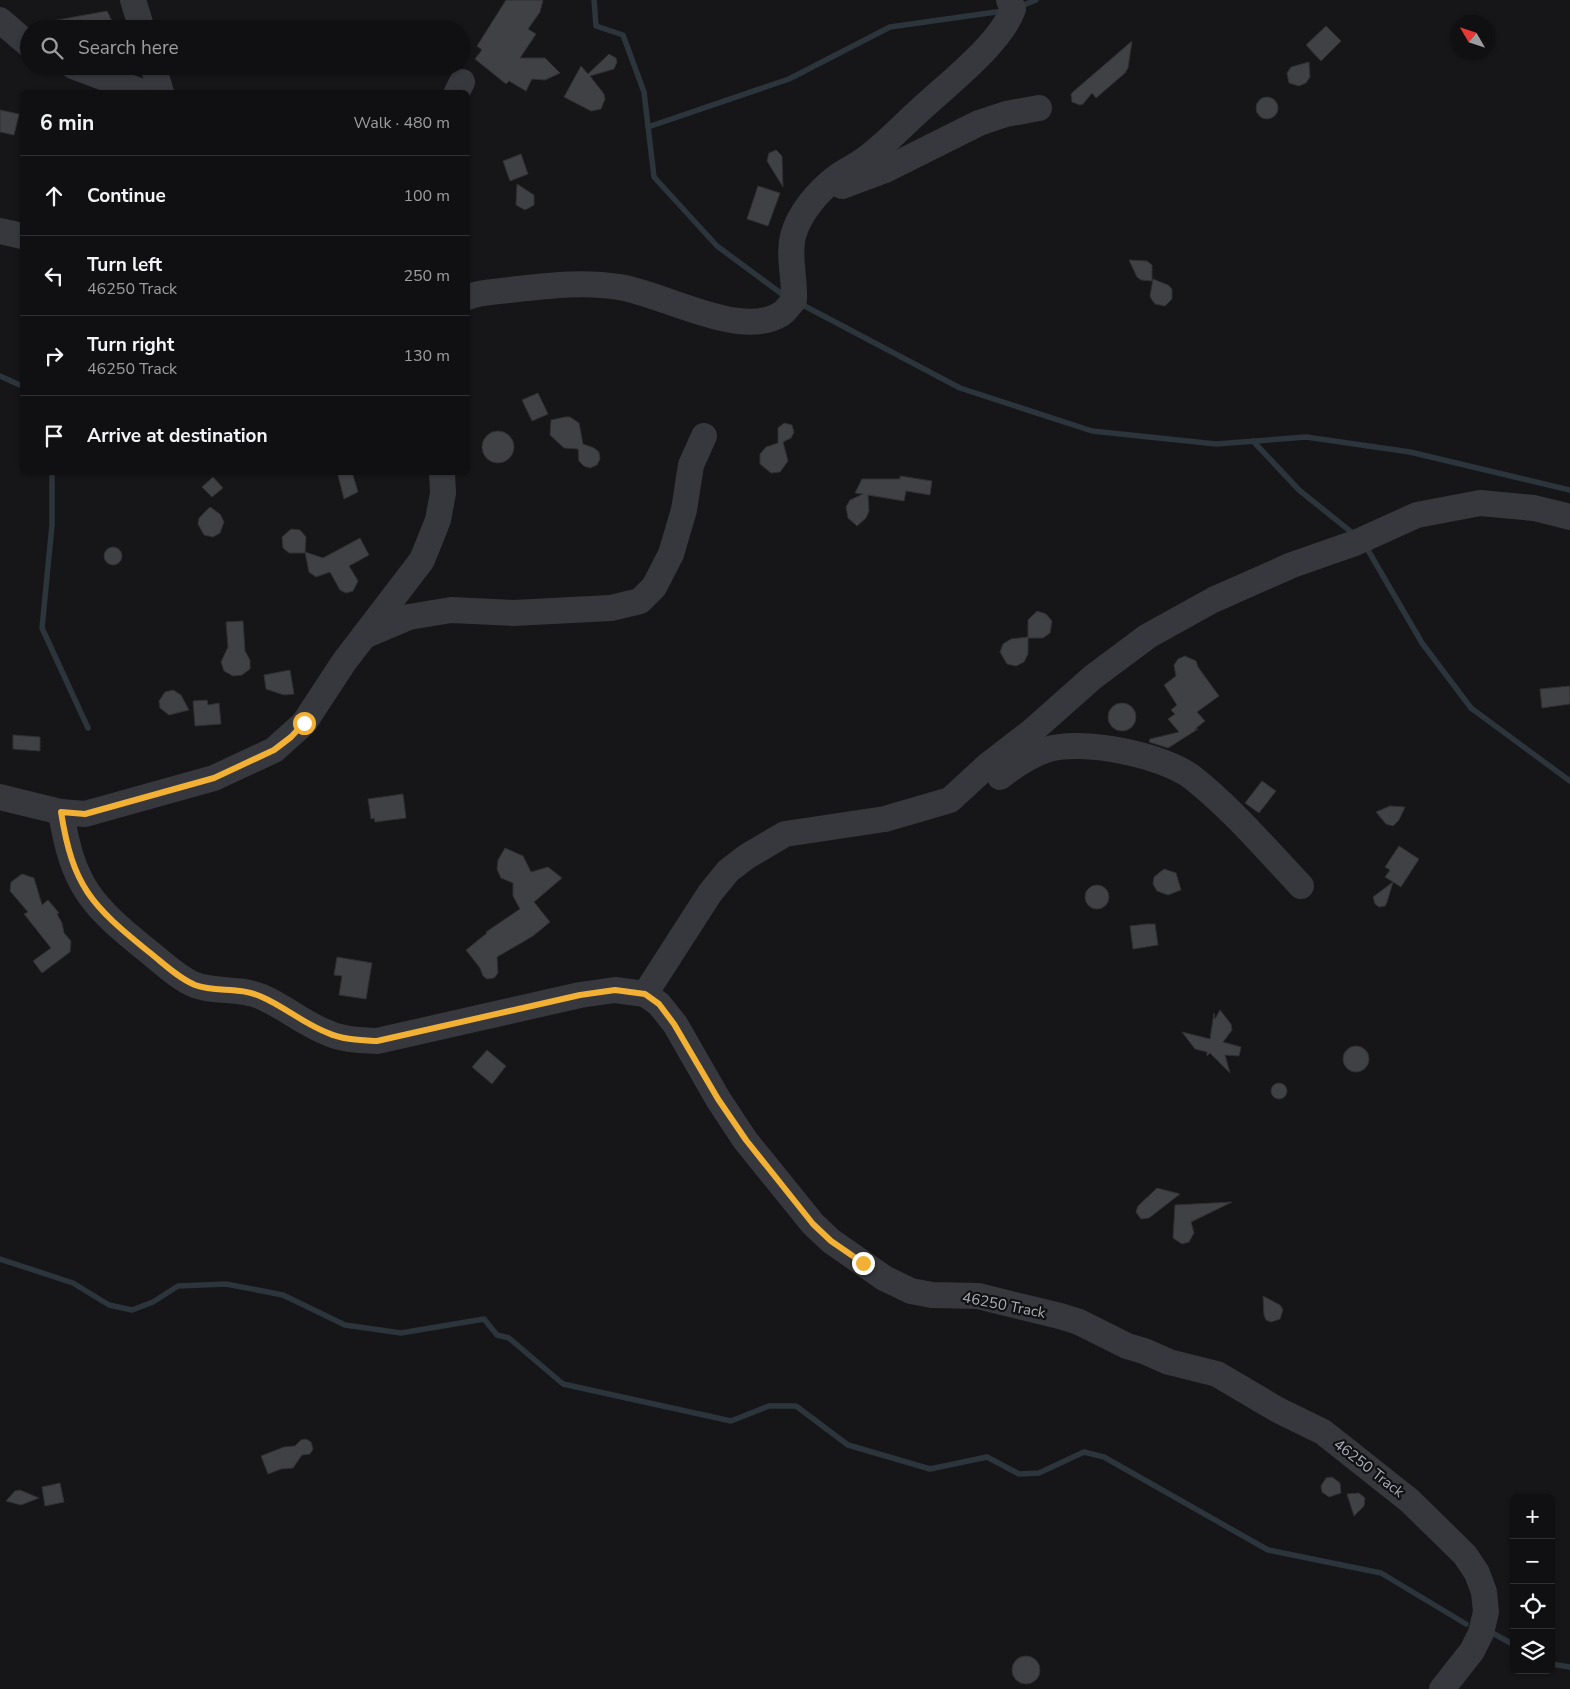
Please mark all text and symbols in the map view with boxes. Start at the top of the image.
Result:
north arrow [1450,15,1495,60]
search box [20,20,470,75]
icon: search [38,34,66,62]
text: Search here [78,35,179,61]
text: 6 min [40,109,94,137]
text: Walk · 480 m [354,112,450,134]
icon: ahead [40,182,68,210]
text: Continue [87,183,166,209]
text: 100 m [403,185,450,207]
text: Turn left [87,252,162,278]
icon: left [40,262,68,290]
text: 250 m [403,265,450,287]
text: 46250 Track [87,278,177,300]
text: Turn right [87,332,174,358]
icon: right [40,342,68,370]
text: 130 m [403,345,450,367]
text: 46250 Track [87,358,177,380]
icon: arrive [40,422,68,450]
text: Arrive at destination [87,423,268,449]
route start [293,712,316,735]
route end [852,1252,875,1275]
street label: 46250 Track [961,1287,1048,1323]
street label: 46250 Track [1330,1434,1409,1502]
map controls [1510,1494,1555,1674]
button: + [1510,1494,1555,1539]
button: − [1510,1539,1555,1584]
button: locate [1510,1584,1555,1629]
button: layers [1510,1629,1555,1674]

